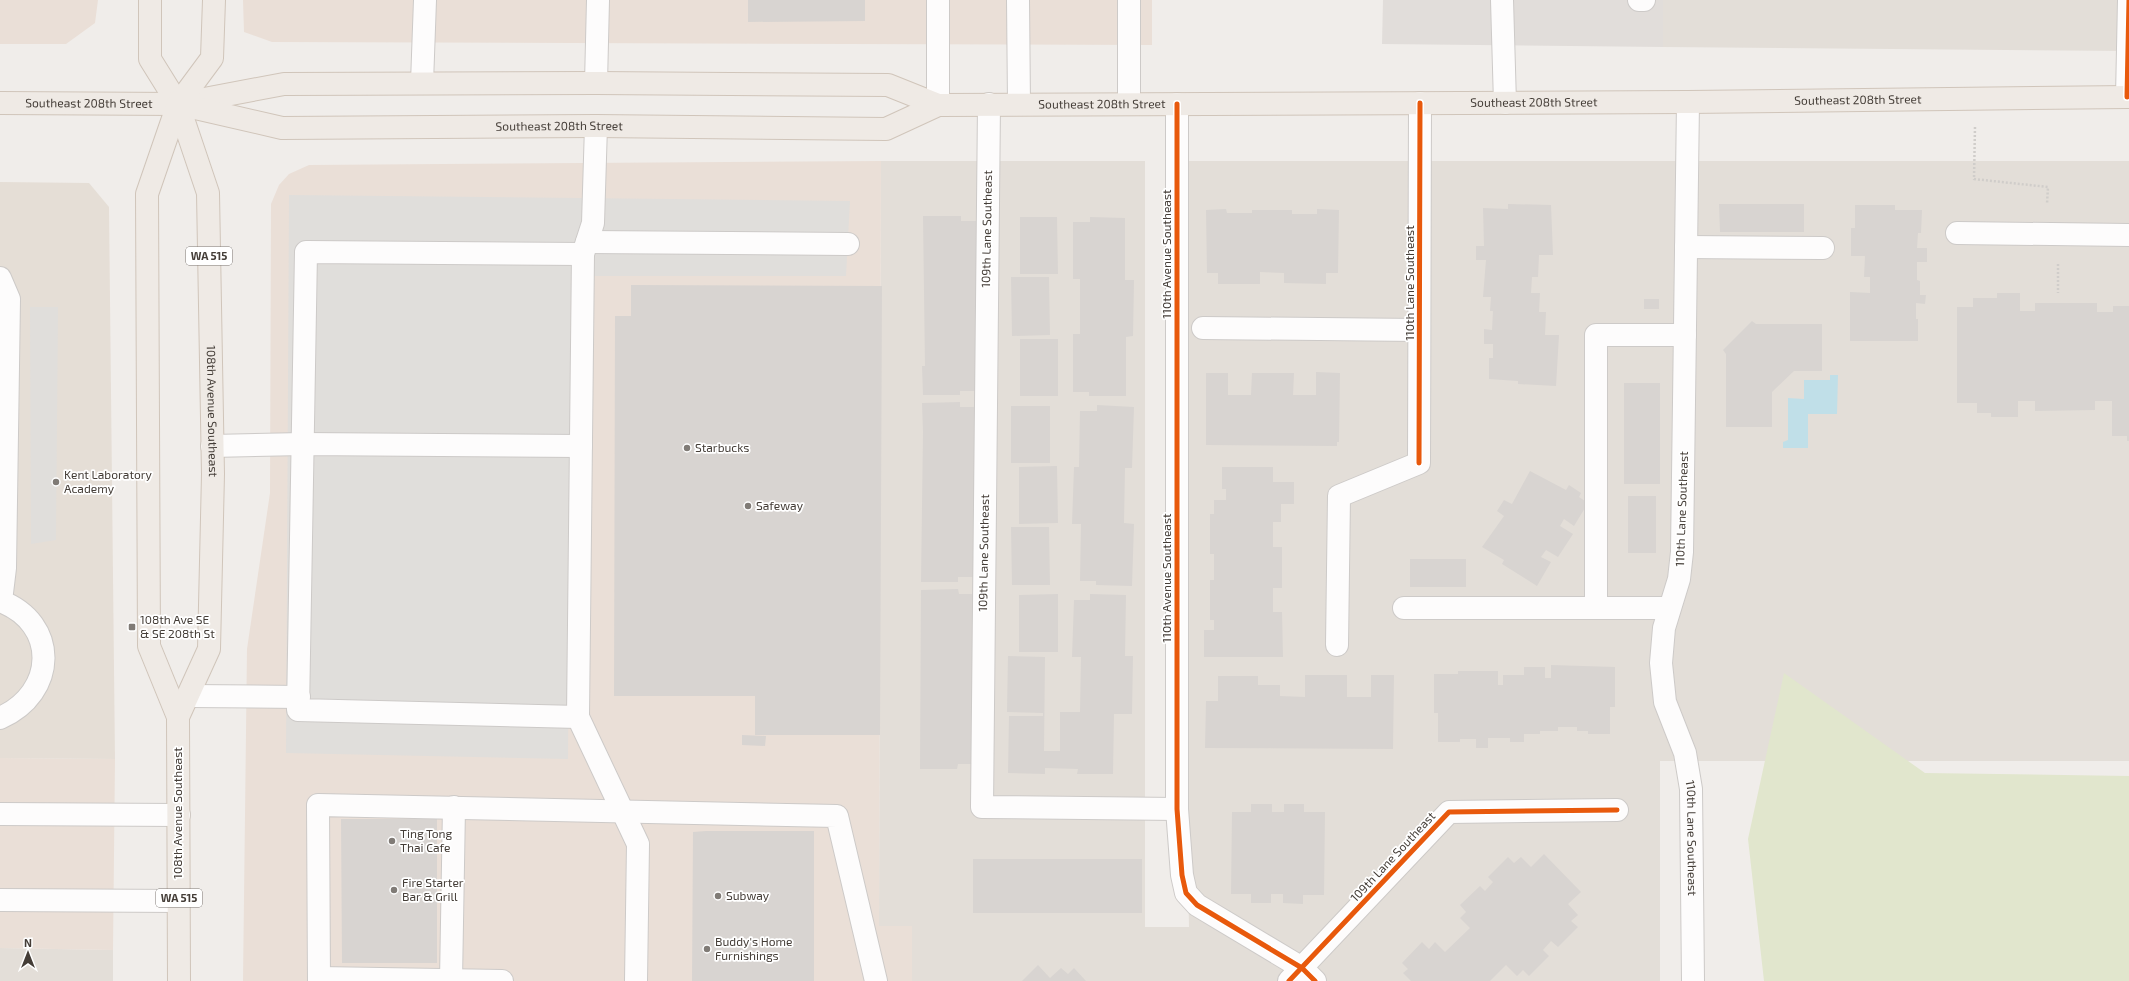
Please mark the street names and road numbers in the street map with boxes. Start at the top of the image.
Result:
street label: Southeast 208th Street [1794,91,1922,107]
street label: Southeast 208th Street [1470,94,1598,109]
street label: Southeast 208th Street [25,95,153,110]
street label: Southeast 208th Street [1038,96,1166,111]
street label: Southeast 208th Street [496,118,623,133]
street label: 109th Lane Southeast [978,170,994,288]
street label: 110th Avenue Southeast [1159,189,1173,319]
street label: 110th Lane Southeast [1402,225,1416,341]
road number: WA 515 [186,247,232,265]
street label: 108th Avenue Southeast [205,345,221,478]
street label: 110th Lane Southeast [1672,451,1690,567]
street label: 109th Lane Southeast [975,494,991,612]
street label: 110th Avenue Southeast [1159,513,1173,643]
street label: 108th Avenue Southeast [170,747,184,879]
street label: 110th Lane Southeast [1684,779,1700,896]
street label: 109th Lane Southeast [1347,808,1438,904]
road number: WA 515 [156,889,202,907]

